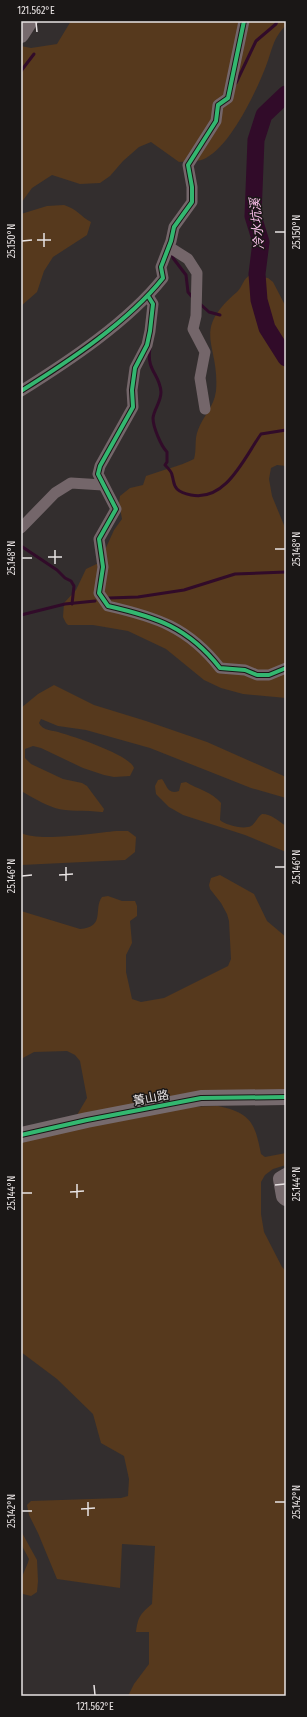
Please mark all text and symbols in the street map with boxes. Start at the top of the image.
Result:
text: 121.562°E [17,5,55,17]
water label: 冷水坑溪 [247,195,267,251]
text: 25.150°N [291,215,303,249]
text: 25.150°N [6,224,18,258]
text: 25.148°N [291,532,303,566]
text: 25.148°N [6,541,18,575]
text: 25.146°N [291,850,303,884]
text: 25.146°N [6,859,18,893]
street label: 菁山路 [132,1088,170,1108]
text: 25.144°N [291,1167,303,1201]
text: 25.144°N [6,1176,18,1210]
text: 25.142°N [291,1485,303,1519]
text: 25.142°N [6,1494,18,1528]
text: 121.562°E [76,1701,114,1713]

